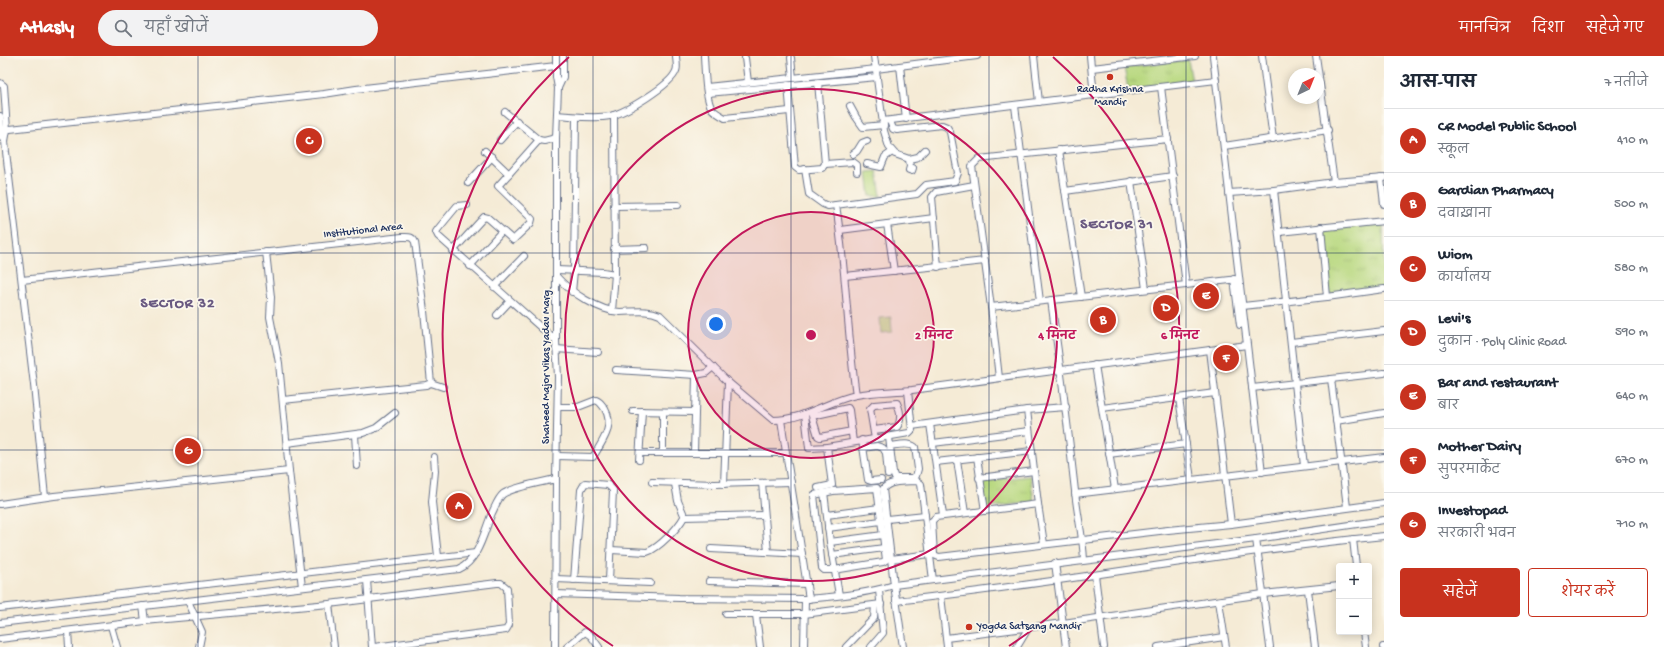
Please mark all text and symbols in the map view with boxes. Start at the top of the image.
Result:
search box [98,10,378,46]
text: Atlasly [20,17,74,40]
icon: search [112,17,134,39]
text: यहाँ खोजें [144,20,208,38]
text: मानचित्र [1459,21,1510,38]
text: दिशा [1532,21,1564,38]
text: सहेजे गए [1586,21,1644,38]
north arrow [1288,68,1324,104]
marker: Radha Krishna Mandir [1105,72,1115,82]
text: आस-पास [1400,74,1476,94]
text: 7 नतीजे [1604,76,1648,91]
place label: Radha Krishna Mandir [1077,84,1144,109]
text: CR Model Public School [1438,118,1577,136]
pin: C [296,126,322,156]
text: A [1409,133,1417,148]
text: 410 m [1617,133,1648,148]
text: स्कूल [1438,143,1469,158]
text: Gardian Pharmacy [1438,182,1554,200]
text: B [1410,197,1416,212]
text: 500 m [1614,197,1648,212]
text: दवाख़ाना [1438,207,1491,222]
district label: SECTOR 31 [1080,216,1154,234]
street label: Institutional Area [323,221,404,241]
text: Wiom [1438,246,1472,264]
text: C [1409,261,1417,276]
text: 580 m [1614,261,1648,276]
text: कार्यालय [1438,271,1491,286]
pin: E [1193,281,1219,311]
street label: Shaheed Major Vikas Yadav Marg [541,290,553,444]
pin: D [1153,293,1179,323]
district label: SECTOR 32 [141,295,215,313]
pin: B [1090,305,1116,335]
text: Levi's [1438,310,1470,328]
your location [706,314,726,334]
text: D [1409,325,1417,340]
text: 590 m [1615,325,1648,340]
text: 2 मिनट [915,326,954,344]
text: 4 मिनट [1037,326,1077,344]
text: 6 मिनट [1161,326,1200,344]
centre of rings [804,328,818,342]
text: दुकान · Poly Clinic Road [1438,335,1566,350]
pin: F [1213,343,1239,373]
text: Bar and restaurant [1438,374,1558,392]
text: E [1409,389,1417,404]
text: 640 m [1616,389,1648,404]
text: बार [1438,399,1459,414]
pin: G [175,436,201,466]
text: Mother Dairy [1438,438,1521,456]
text: F [1410,453,1416,468]
text: 670 m [1615,453,1648,468]
text: सुपरमार्केट [1438,463,1500,478]
pin: A [446,491,472,521]
text: Investopad [1438,502,1507,520]
text: G [1409,517,1417,532]
text: 710 m [1616,517,1648,532]
text: सरकारी भवन [1438,527,1515,542]
map controls [1336,563,1372,635]
button: + [1336,563,1372,599]
button: सहेजें [1400,568,1520,617]
button: शेयर करें [1528,568,1648,617]
button: − [1336,599,1372,635]
place label: Yogda Satsang Mandir [976,621,1082,633]
marker: Yogda Satsang Mandir [964,622,974,632]

